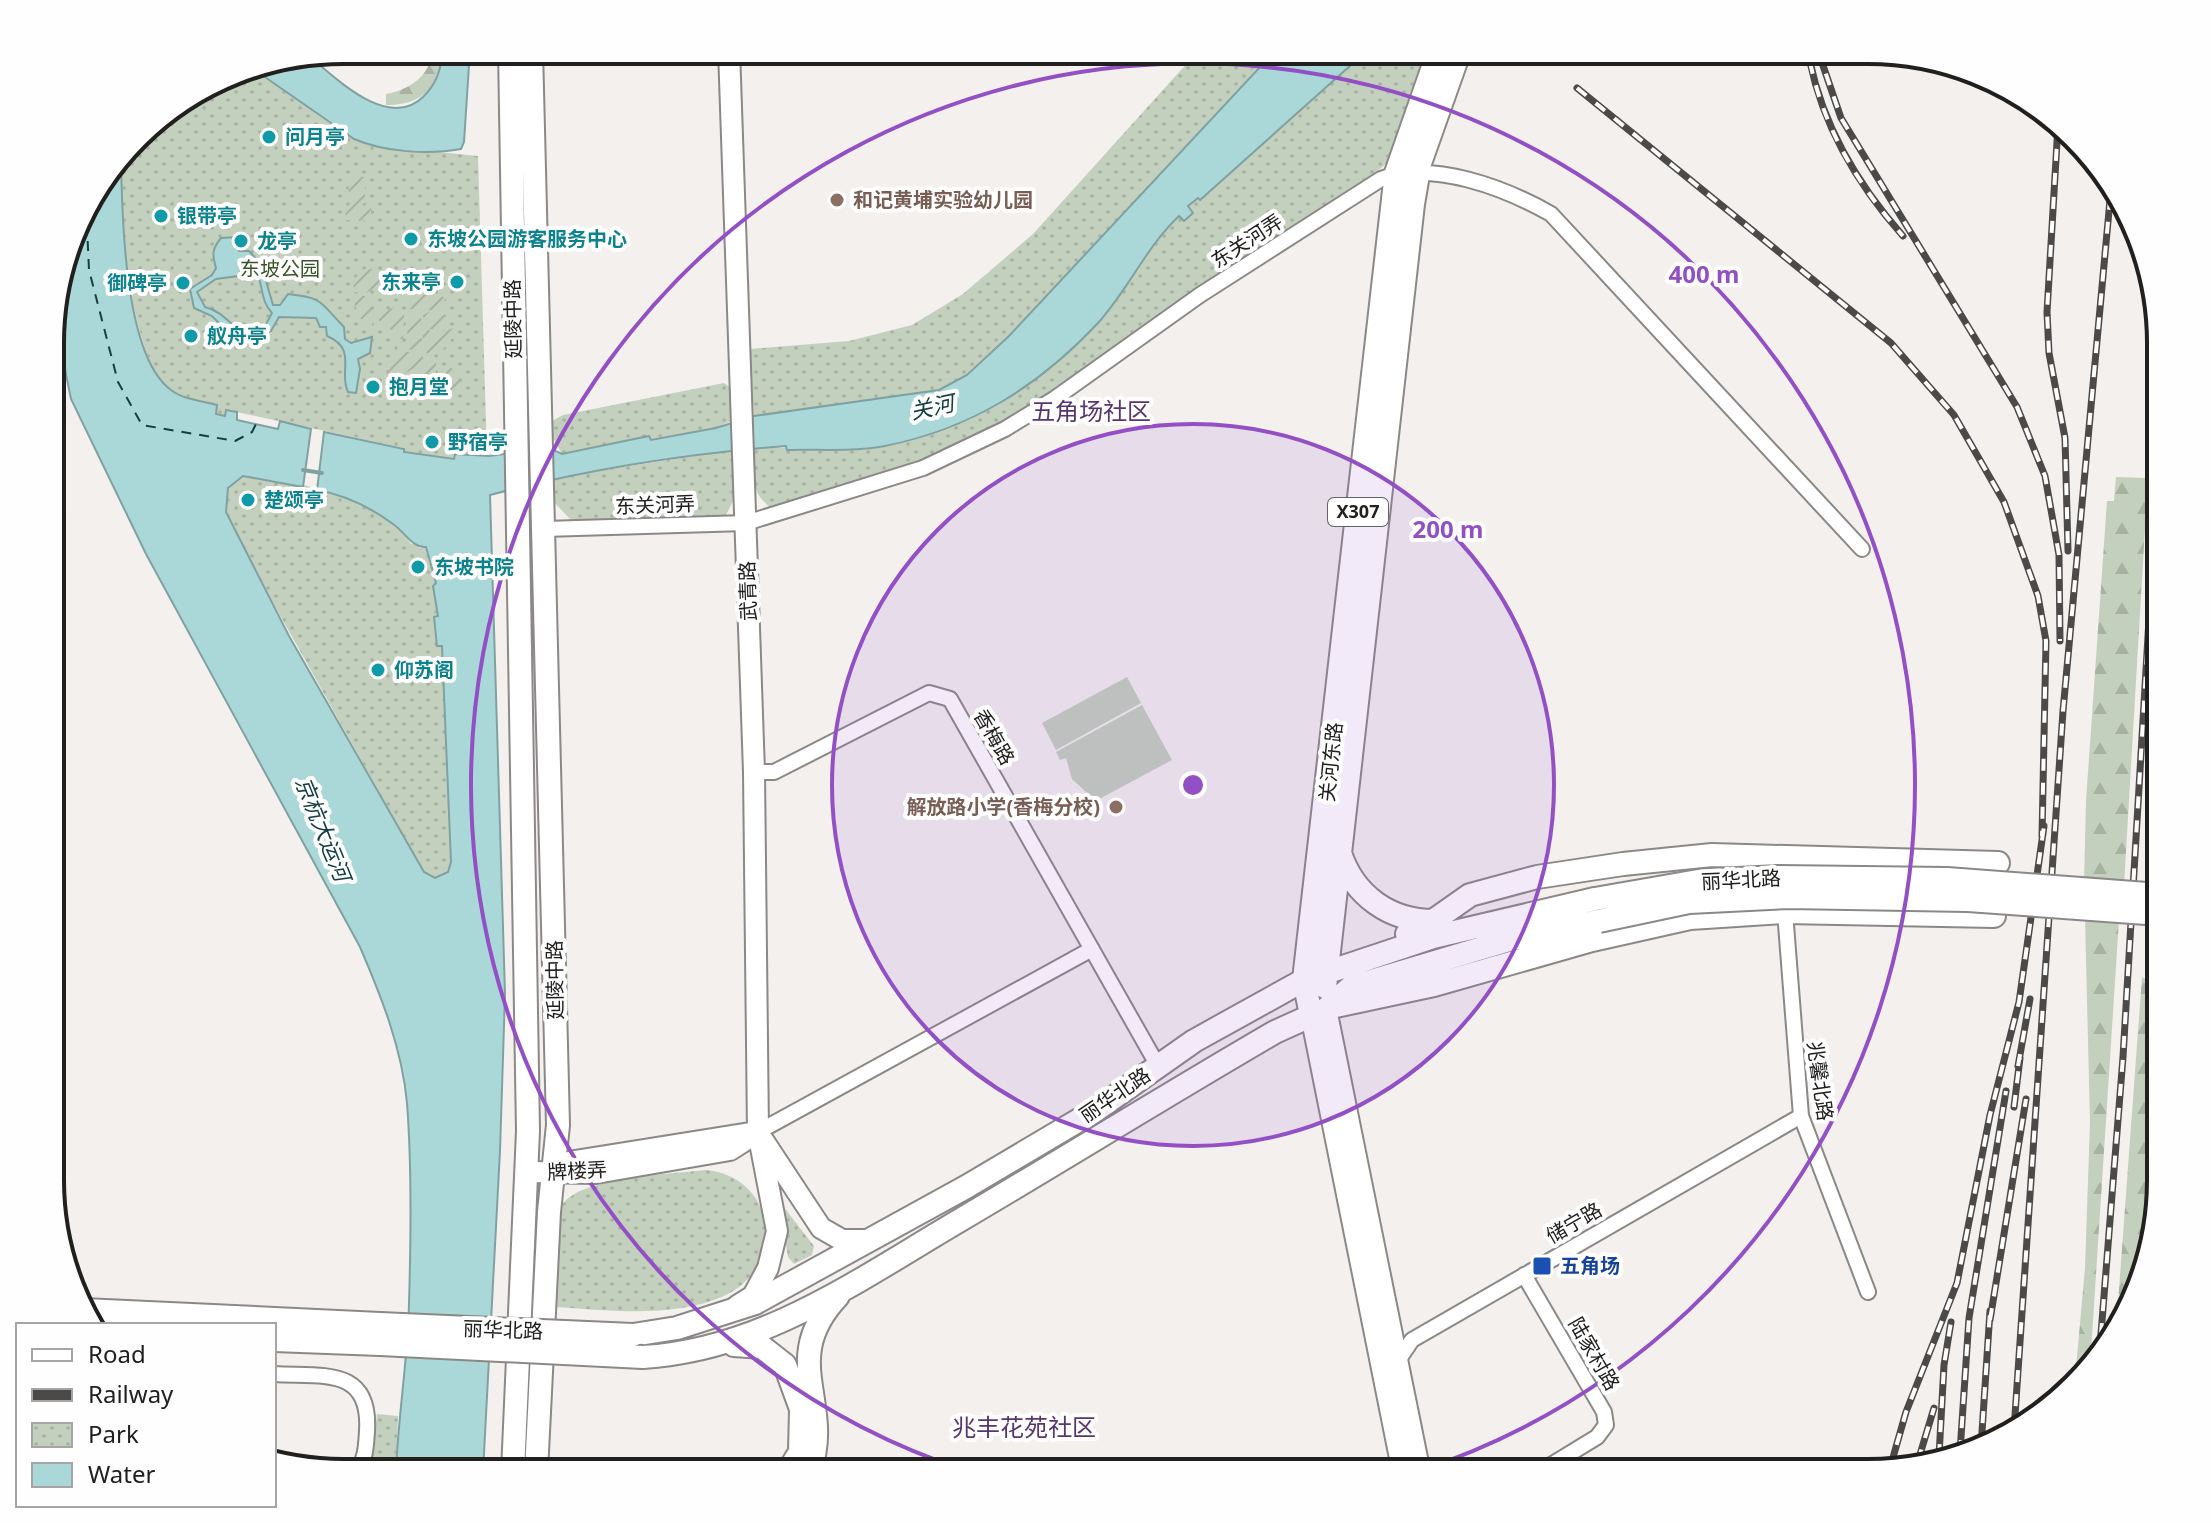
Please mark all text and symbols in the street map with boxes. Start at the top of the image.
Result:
place label: 问月亭 [285,123,345,150]
marker: 问月亭 [260,128,278,146]
place label: 和记黄埔实验幼儿园 [853,186,1033,213]
marker: 和记黄埔实验幼儿园 [828,191,846,209]
place label: 银带亭 [177,202,237,229]
marker: 银带亭 [152,207,170,225]
street label: 东关河弄 [1206,207,1288,274]
place label: 东坡公园游客服务中心 [427,225,627,252]
place label: 龙亭 [257,227,297,254]
marker: 东坡公园游客服务中心 [402,230,420,248]
marker: 龙亭 [232,232,250,250]
park label: 东坡公园 [240,255,320,282]
text: 400 m [1669,257,1739,290]
place label: 东来亭 [381,268,441,295]
place label: 御碑亭 [107,269,167,296]
marker: 东来亭 [448,273,466,291]
marker: 御碑亭 [174,274,192,292]
street label: 延陵中路 [498,279,527,359]
place label: 舣舟亭 [207,322,267,349]
marker: 舣舟亭 [182,327,200,345]
place label: 抱月堂 [389,373,449,400]
marker: 抱月堂 [364,378,382,396]
water label: 关河 [907,386,960,425]
district label: 五角场社区 [1031,394,1151,427]
place label: 野宿亭 [448,428,508,455]
marker: 野宿亭 [423,433,441,451]
place label: 楚颂亭 [264,486,324,513]
street label: 东关河弄 [615,490,695,519]
marker: 楚颂亭 [239,491,257,509]
road number: X307 [1328,498,1388,526]
text: 200 m [1413,512,1483,545]
place label: 东坡书院 [434,553,514,580]
marker: 东坡书院 [409,558,427,576]
street label: 武青路 [733,561,762,621]
place label: 仰苏阁 [394,656,454,683]
marker: 仰苏阁 [369,661,387,679]
street label: 香梅路 [968,704,1021,769]
street label: 关河东路 [1313,721,1348,803]
centre of rings [1179,771,1207,799]
water label: 京杭大运河 [289,772,360,889]
place label: 解放路小学(香梅分校) [906,793,1100,820]
marker: 解放路小学(香梅分校) [1107,798,1125,816]
street label: 丽华北路 [1700,864,1782,895]
street label: 延陵中路 [540,940,569,1020]
street label: 兆馨北路 [1802,1039,1839,1122]
street label: 丽华北路 [1074,1061,1155,1128]
street label: 牌楼弄 [546,1155,608,1186]
street label: 储宁路 [1541,1196,1606,1249]
place label: 五角场 [1560,1252,1620,1279]
marker: 五角场 [1531,1255,1553,1277]
street label: 陆家村路 [1563,1312,1626,1395]
street label: 丽华北路 [463,1315,543,1344]
legend [16,1323,276,1507]
text: Road [88,1337,146,1370]
text: Railway [88,1377,174,1410]
district label: 兆丰花苑社区 [952,1410,1096,1443]
text: Park [88,1417,139,1450]
text: Water [88,1457,156,1490]

